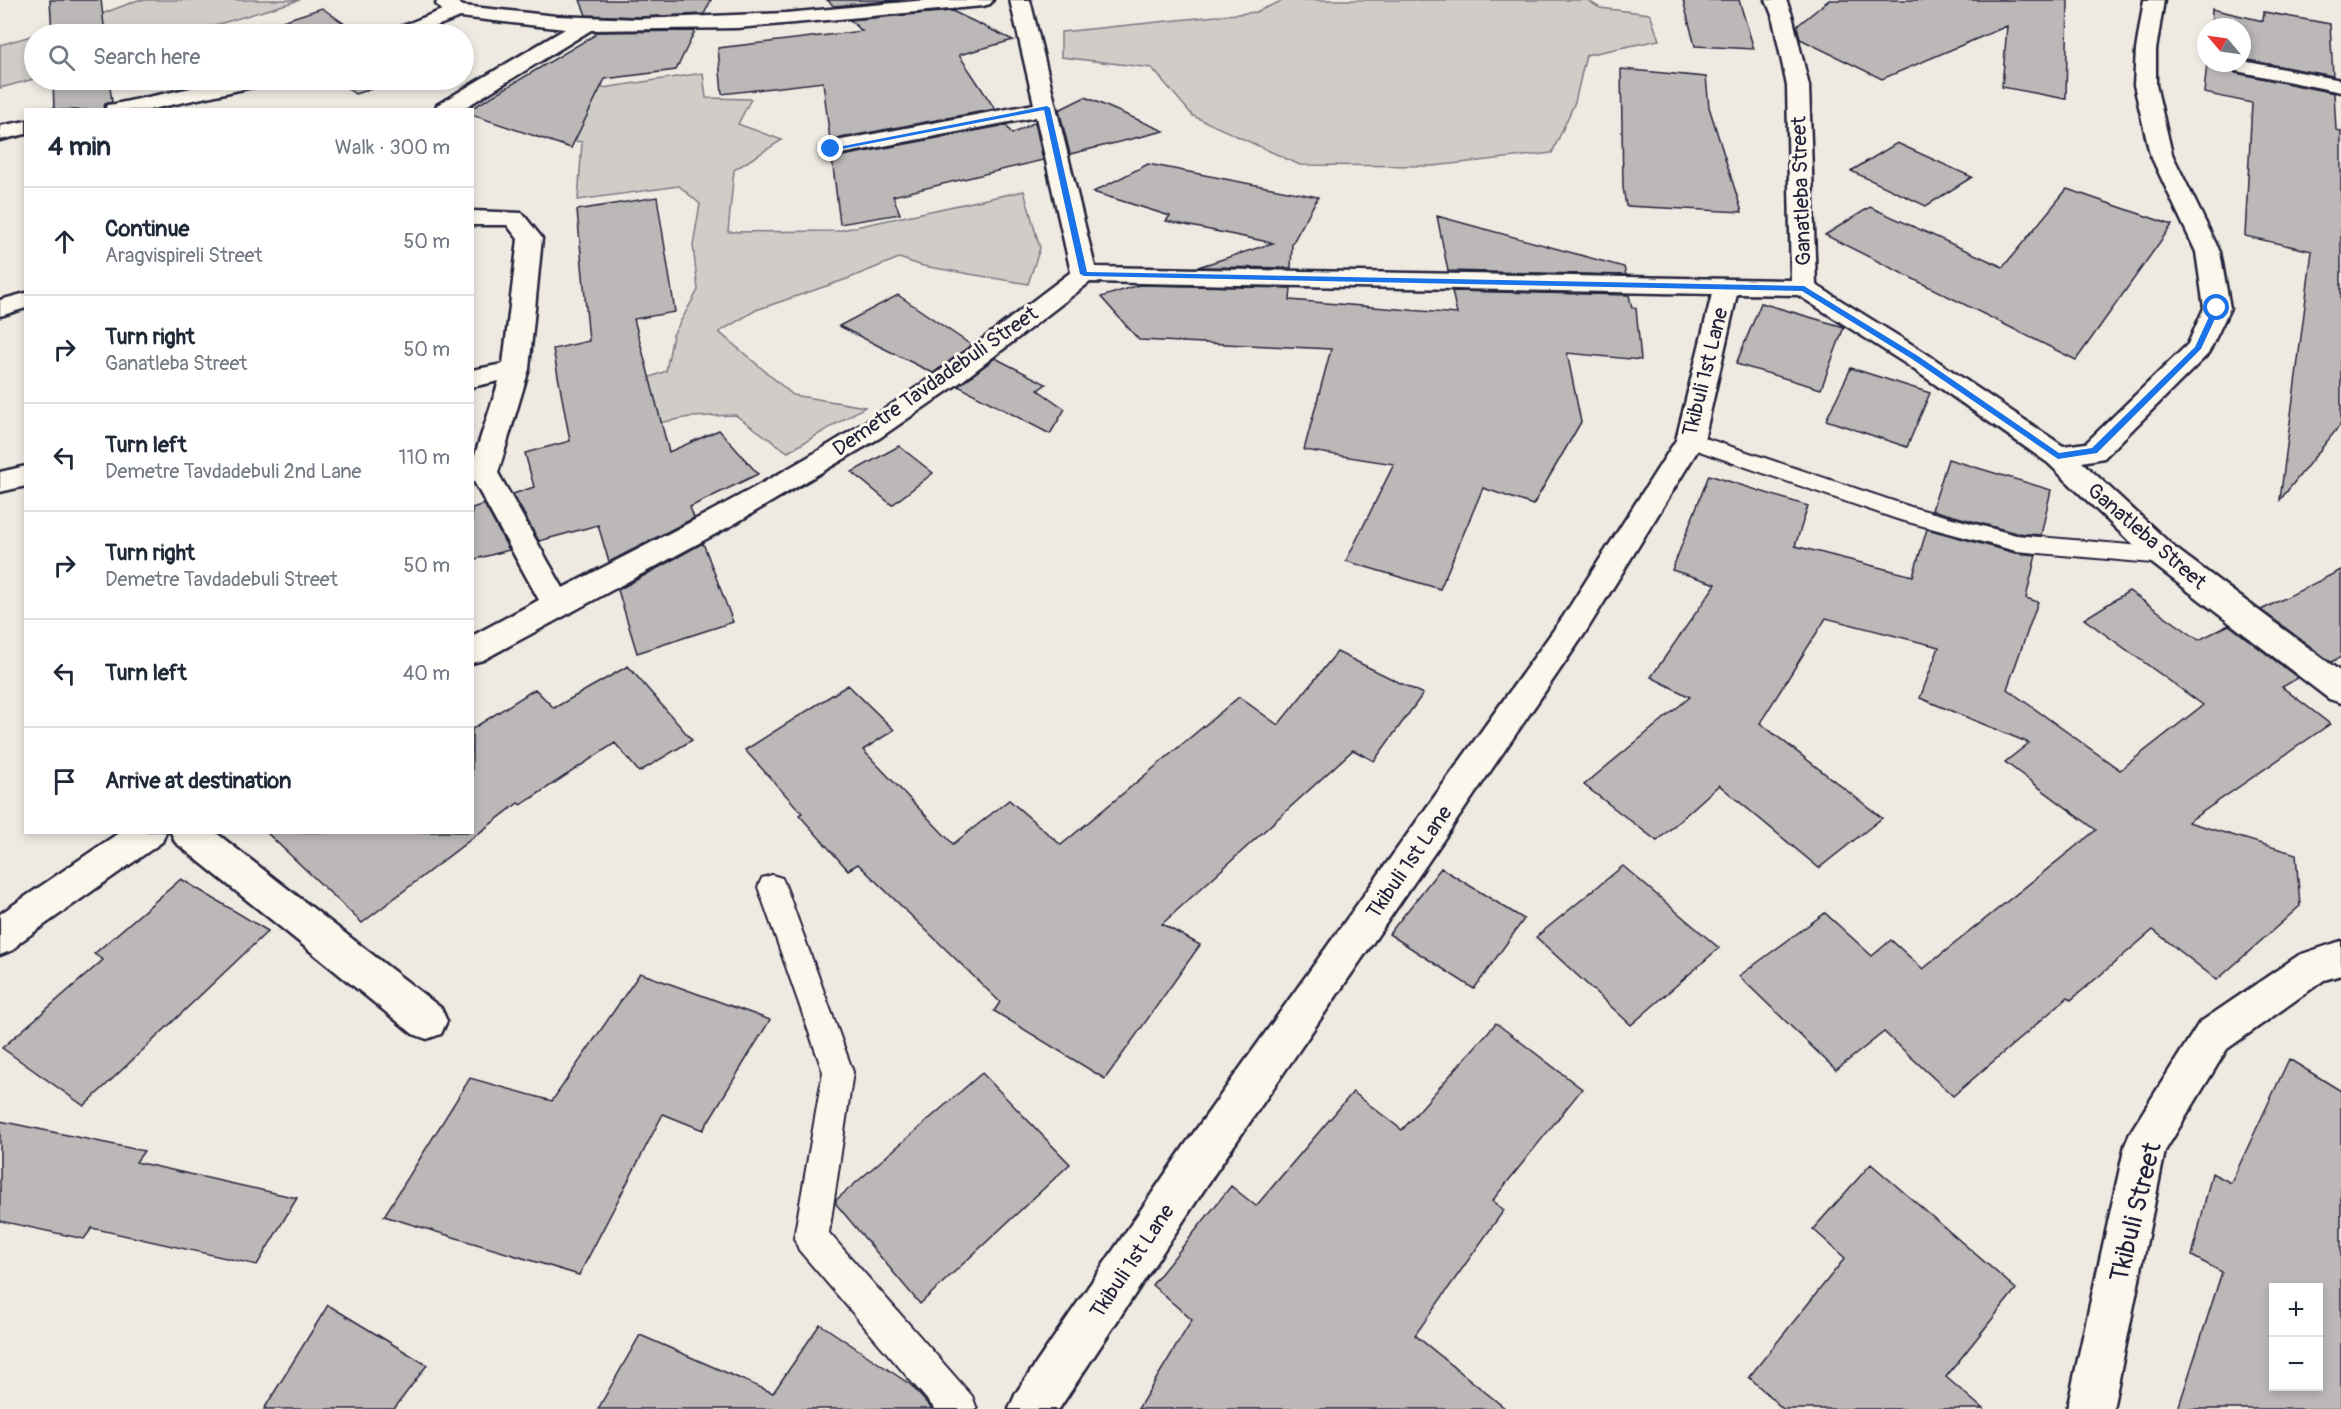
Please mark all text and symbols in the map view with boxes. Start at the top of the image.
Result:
north arrow [2197,18,2251,72]
search box [24,24,474,90]
icon: search [45,41,78,74]
text: Search here [93,43,200,71]
street label: Ganatleba Street [1785,115,1818,266]
text: 4 min [48,131,111,163]
text: Walk · 300 m [335,135,450,160]
route end [817,135,843,161]
text: Continue [105,215,189,243]
icon: ahead [48,225,81,258]
text: 50 m [403,229,450,254]
text: Aragvispireli Street [105,243,262,268]
route start [2203,294,2229,320]
street label: Demetre Tavdadebuli Street [827,300,1044,463]
street label: Tkibuli 1st Lane [1676,304,1735,440]
text: Turn right [105,323,195,351]
icon: right [48,333,81,366]
text: 50 m [403,337,450,362]
text: Ganatleba Street [105,351,247,376]
text: Turn left [105,431,187,459]
icon: left [48,441,81,474]
text: 110 m [399,445,450,470]
text: Demetre Tavdadebuli 2nd Lane [105,459,361,484]
street label: Ganatleba Street [2081,477,2212,596]
text: Turn right [105,539,195,567]
icon: right [48,549,81,582]
text: 50 m [403,553,450,578]
text: Demetre Tavdadebuli Street [105,567,338,592]
icon: left [48,657,81,690]
text: Turn left [105,659,187,687]
text: 40 m [403,661,450,686]
icon: arrive [48,765,81,798]
text: Arrive at destination [105,767,291,795]
street label: Tkibuli 1st Lane [1360,800,1459,924]
street label: Tkibuli Street [2103,1139,2169,1285]
street label: Tkibuli 1st Lane [1084,1198,1181,1324]
map controls [2269,1283,2323,1391]
button: + [2269,1283,2323,1337]
button: − [2269,1337,2323,1391]

